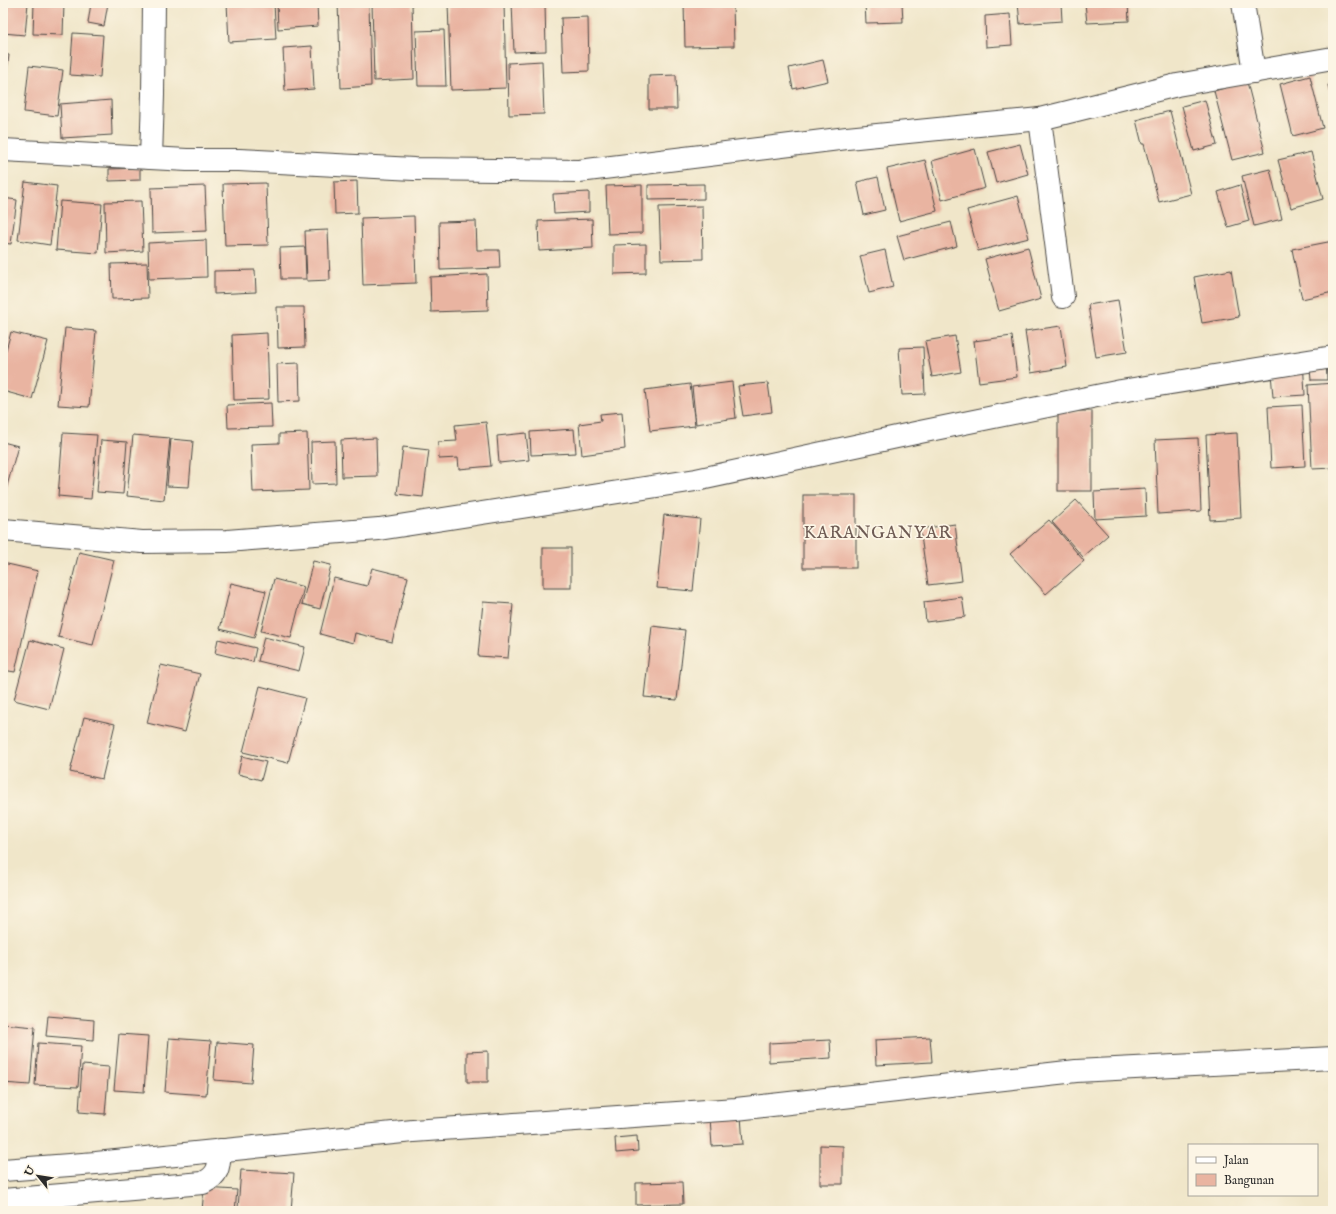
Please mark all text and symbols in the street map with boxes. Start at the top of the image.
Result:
district label: KARANGANYAR [804,523,953,544]
legend [1188,1144,1318,1196]
text: Jalan [1222,1153,1249,1169]
north arrow [18,1156,58,1196]
text: U [21,1163,39,1180]
text: Bangunan [1224,1173,1275,1188]

